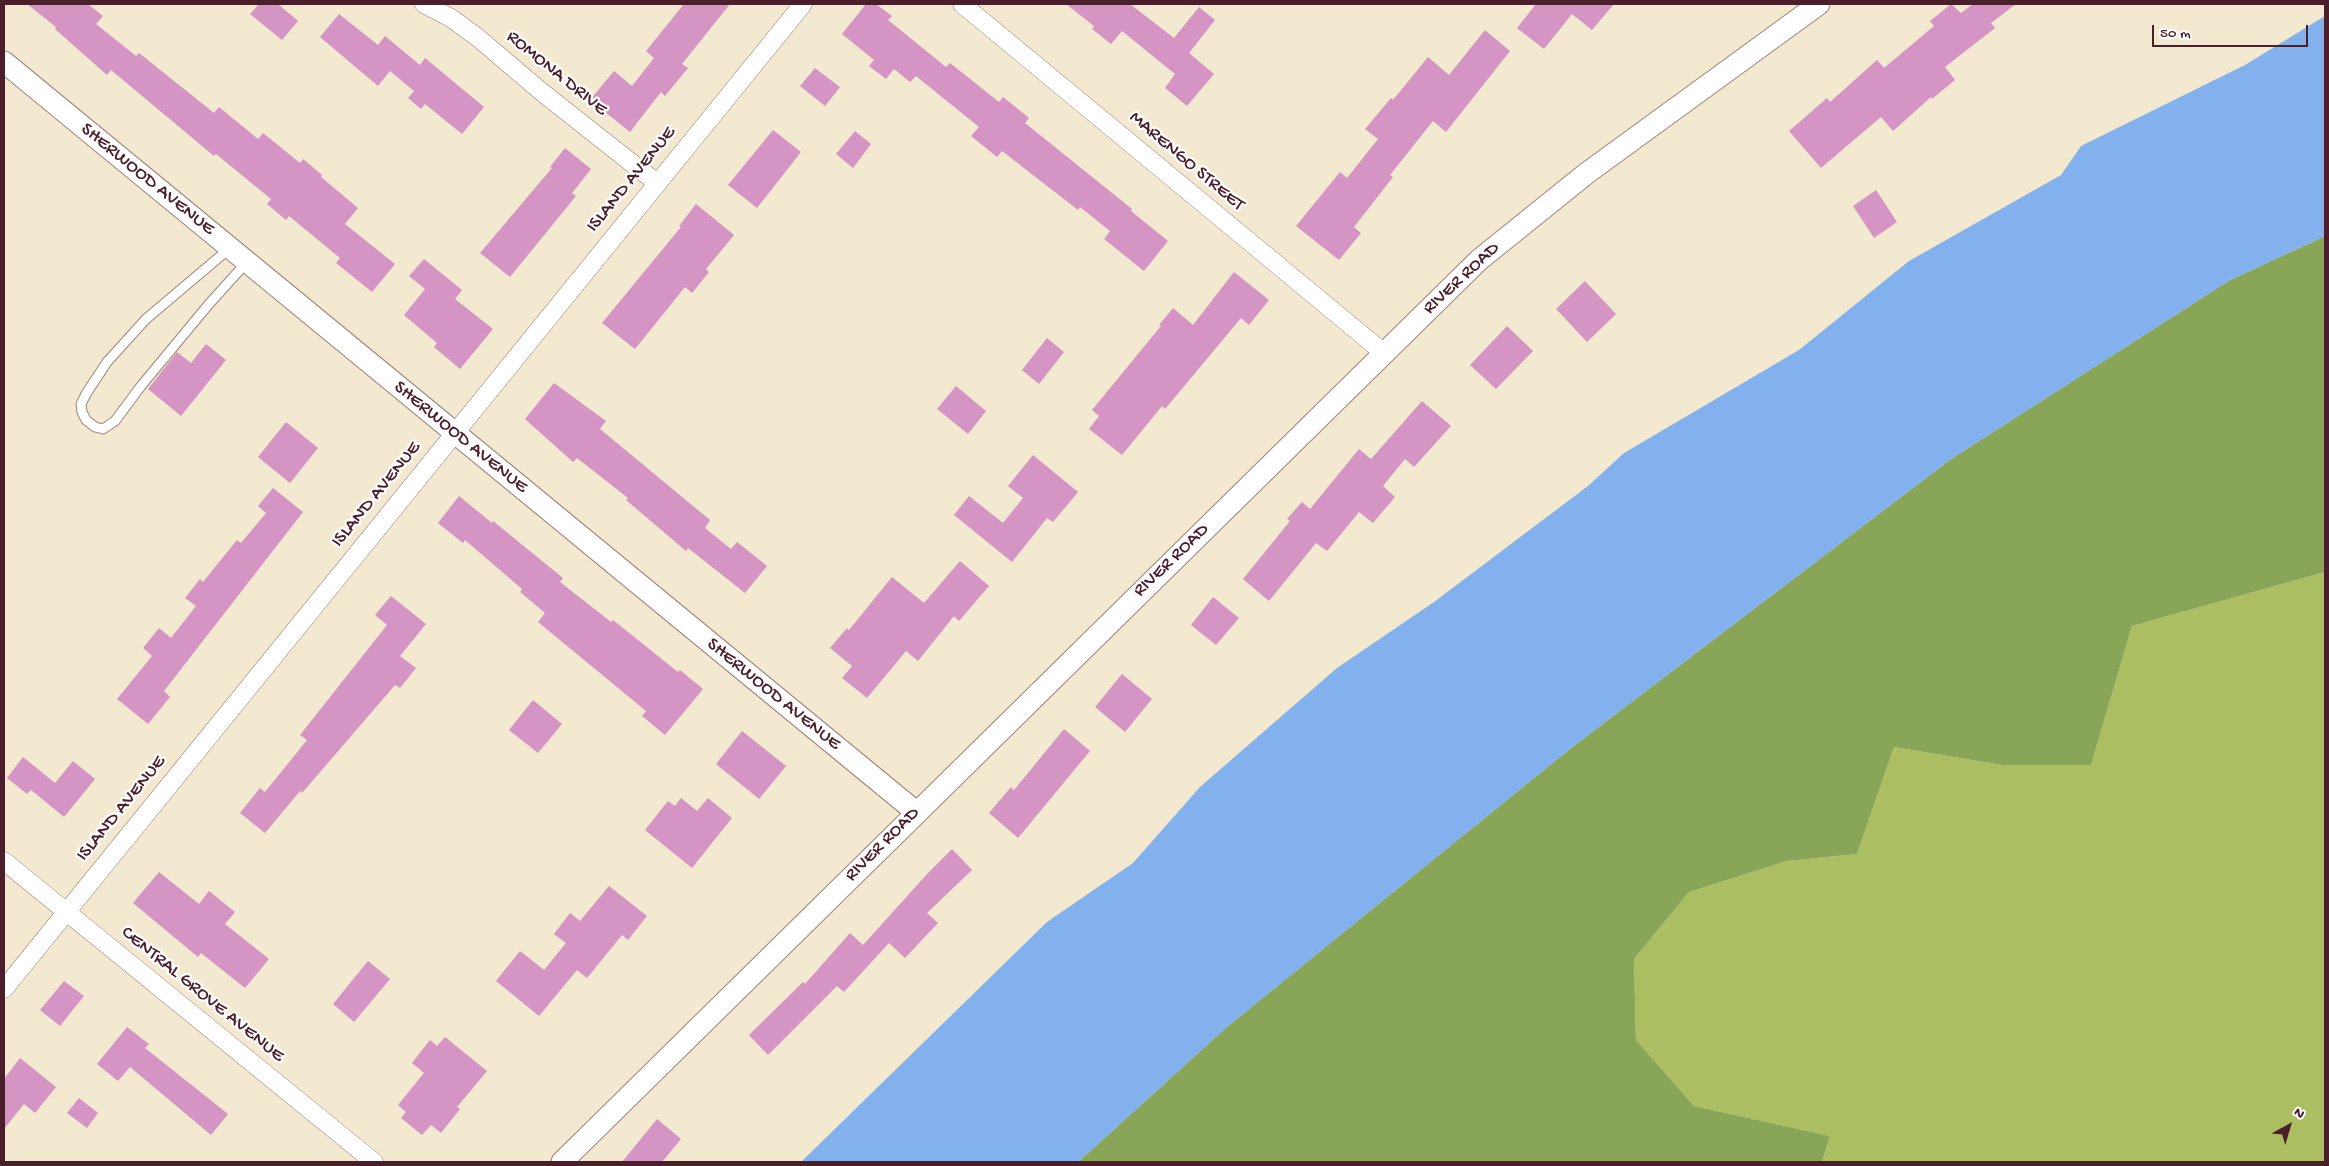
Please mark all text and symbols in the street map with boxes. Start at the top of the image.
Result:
scale bar [2154,15,2310,47]
text: 50 m [2160,25,2191,43]
street label: ROMONA DRIVE [501,26,611,122]
street label: MARENGO STREET [1124,107,1248,217]
street label: SHERWOOD AVENUE [75,119,219,241]
street label: ISLAND AVENUE [582,122,682,238]
street label: RIVER ROAD [1419,238,1505,320]
street label: SHERWOOD AVENUE [388,377,532,499]
street label: ISLAND AVENUE [327,437,427,553]
street label: RIVER ROAD [1129,519,1215,603]
street label: SHERWOOD AVENUE [701,634,845,756]
street label: ISLAND AVENUE [72,751,172,867]
street label: RIVER ROAD [841,803,925,887]
street label: CENTRAL GROVE AVENUE [116,922,288,1068]
north arrow [2264,1101,2314,1151]
text: N [2290,1104,2308,1123]

